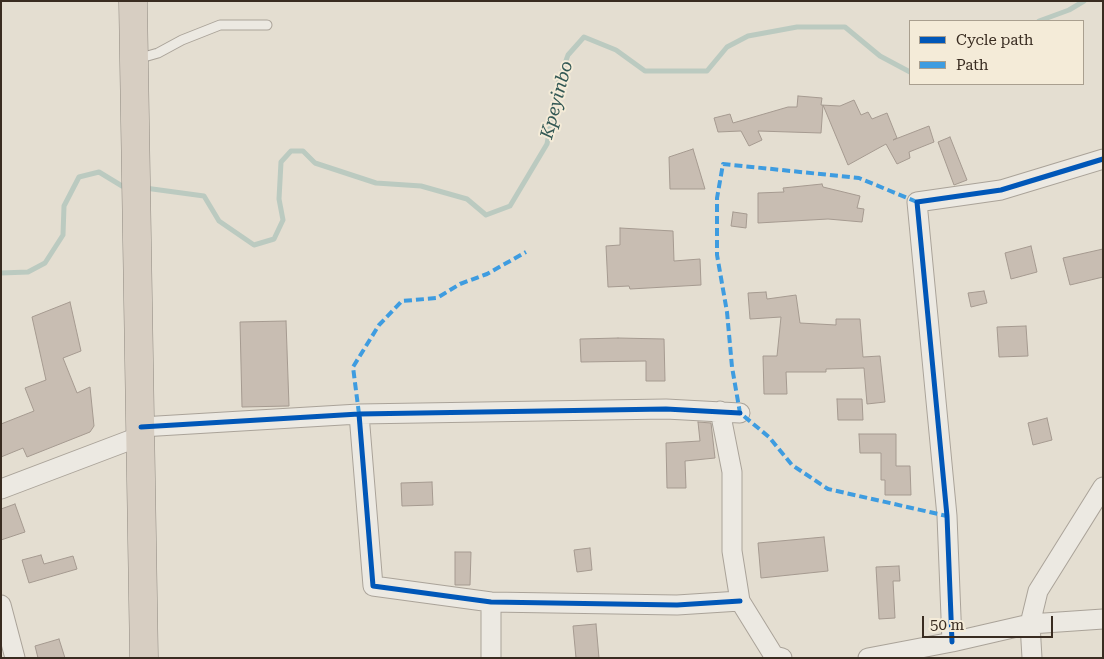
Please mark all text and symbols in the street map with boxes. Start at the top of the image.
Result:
legend [909,20,1084,85]
text: Cycle path [956,31,1033,49]
text: Path [956,56,989,74]
water label: Kpeyinbo [536,59,578,141]
scale bar [924,606,1055,638]
text: 50 m [930,616,964,634]

